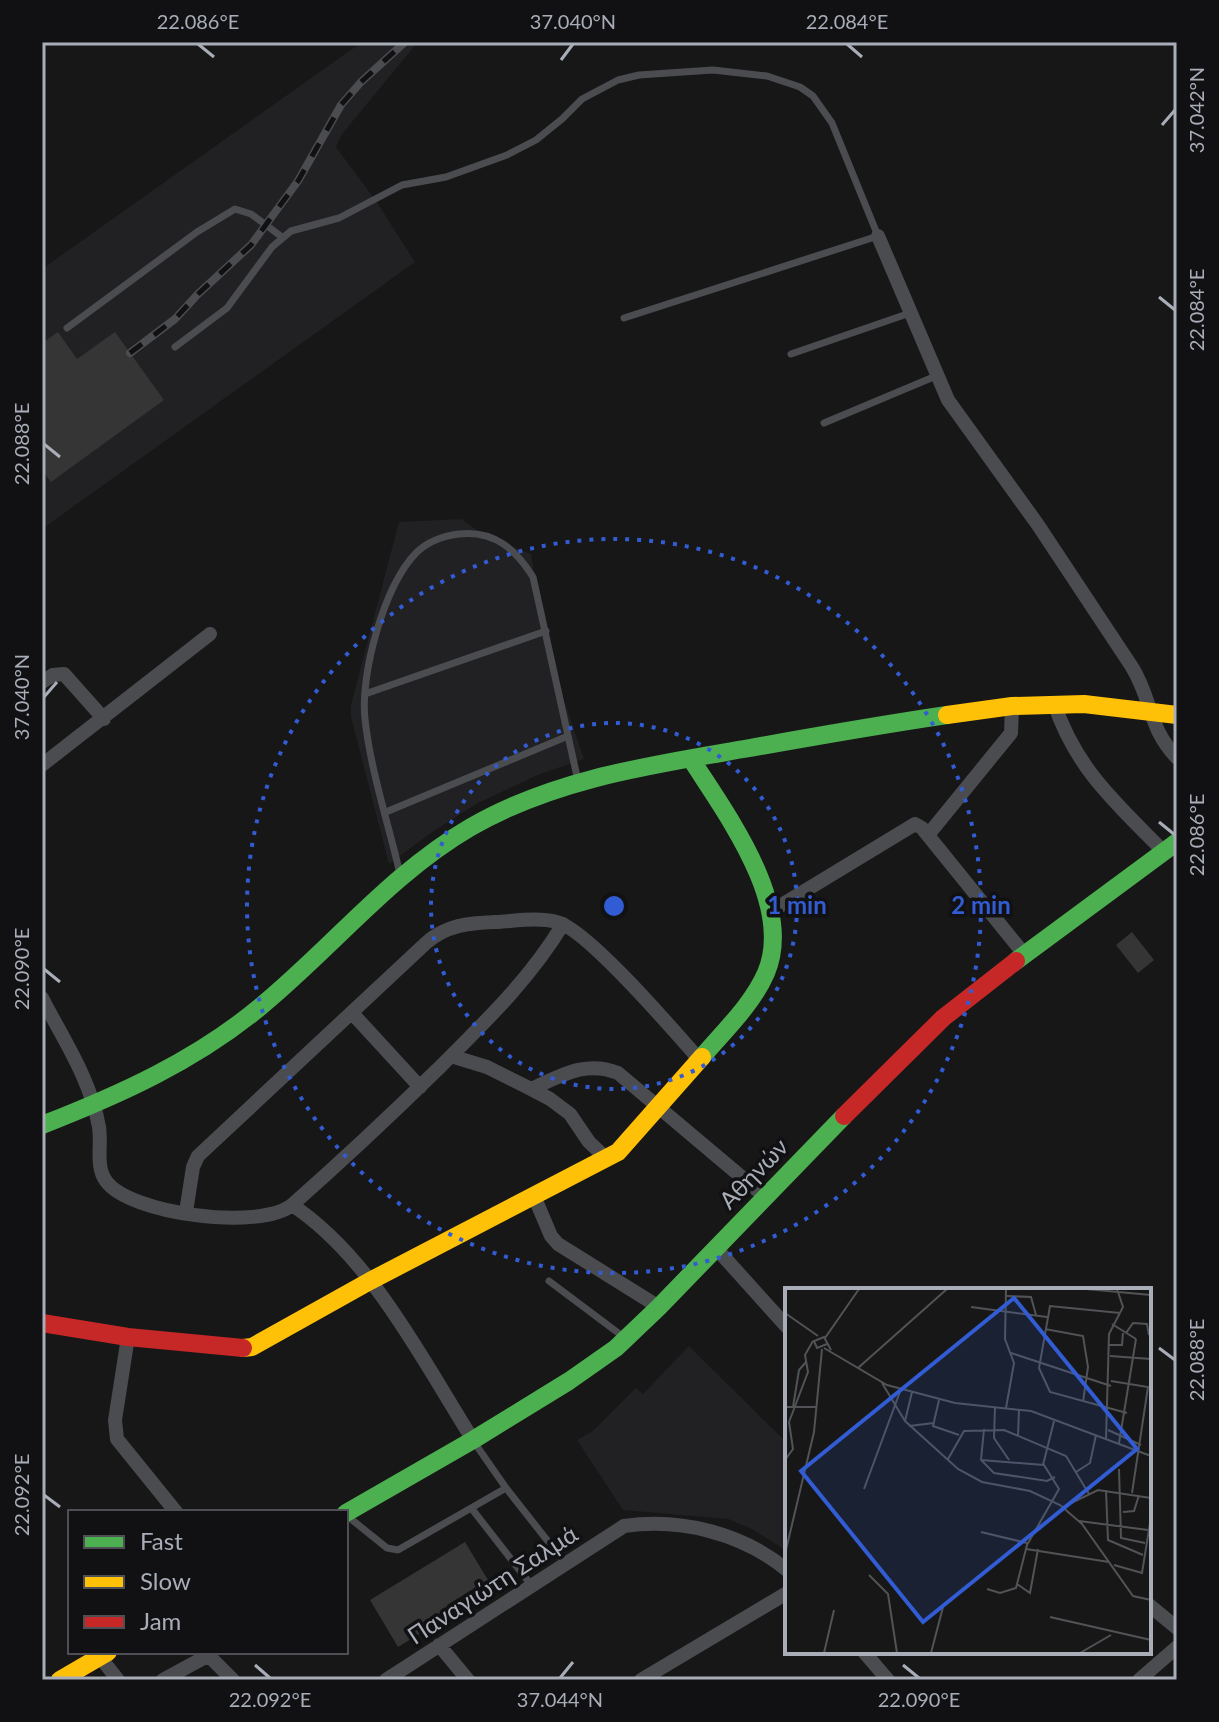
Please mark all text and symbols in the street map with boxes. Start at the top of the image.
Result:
text: 22.086°E [157,9,239,33]
text: 37.040°N [530,9,616,33]
text: 22.084°E [806,9,888,33]
text: 37.042°N [1184,67,1208,153]
text: 22.084°E [1184,269,1208,351]
text: 22.088°E [9,403,33,485]
text: 37.040°N [9,654,33,740]
text: 22.086°E [1184,794,1208,876]
text: 1 min [767,890,827,919]
text: 2 min [951,890,1011,919]
centre of rings [600,892,628,920]
text: 22.090°E [9,928,33,1010]
street label: Αθηνών [713,1132,793,1214]
inset map [785,1288,1151,1654]
text: 22.088°E [1184,1319,1208,1401]
text: 22.092°E [9,1454,33,1536]
legend [68,1510,348,1654]
street label: Παναγιώτη Σαλμά [402,1518,583,1650]
text: Fast [140,1526,183,1555]
text: Slow [140,1566,191,1595]
text: Jam [140,1606,181,1635]
text: 22.092°E [229,1687,311,1711]
text: 37.044°N [517,1687,603,1711]
text: 22.090°E [878,1687,960,1711]

